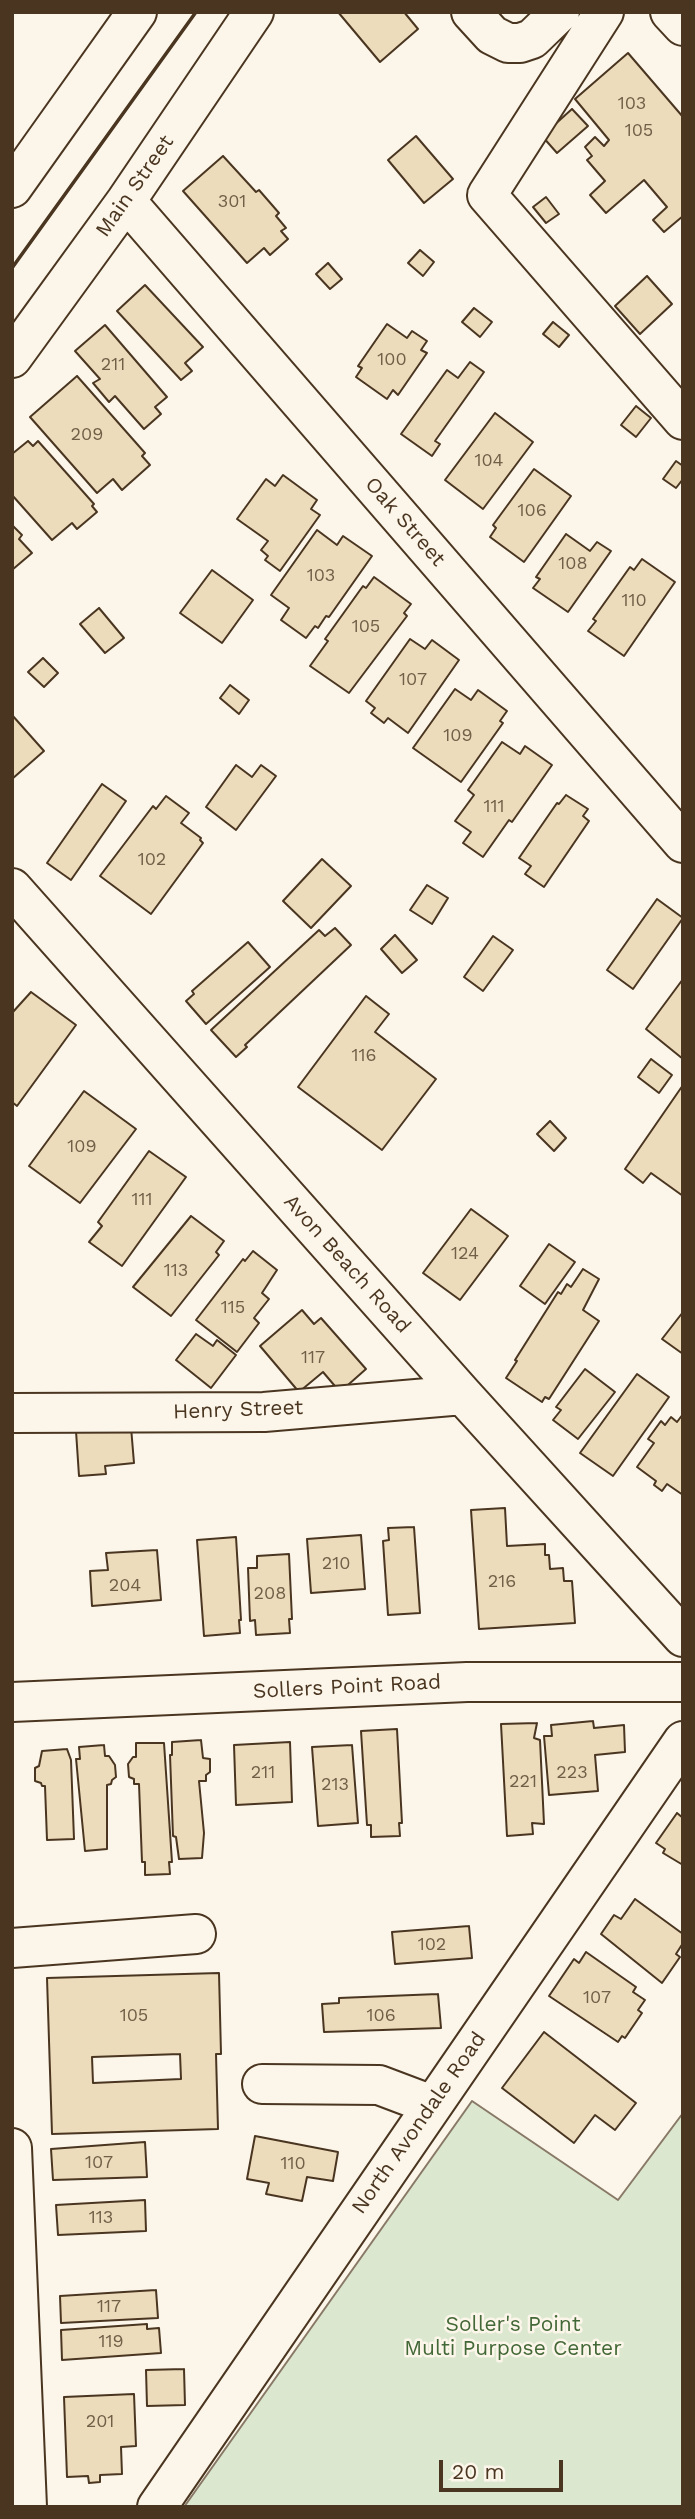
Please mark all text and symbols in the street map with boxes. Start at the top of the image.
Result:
house number: 103 [618,93,646,115]
house number: 105 [625,120,653,142]
street label: Main Street [91,130,179,242]
house number: 301 [218,191,246,213]
house number: 100 [377,349,407,371]
house number: 211 [101,354,125,376]
house number: 209 [71,424,103,446]
house number: 104 [474,450,504,472]
street label: Oak Street [359,472,451,572]
house number: 106 [517,500,547,522]
house number: 108 [558,553,588,575]
house number: 103 [307,565,335,587]
house number: 110 [621,590,647,612]
house number: 105 [352,616,380,638]
house number: 107 [399,669,427,691]
house number: 109 [443,725,473,747]
house number: 111 [483,796,505,818]
house number: 102 [138,849,166,871]
house number: 116 [352,1045,376,1067]
house number: 109 [67,1136,97,1158]
house number: 111 [131,1189,153,1211]
street label: Avon Beach Road [278,1190,416,1338]
house number: 124 [451,1243,479,1265]
house number: 113 [164,1260,188,1282]
house number: 115 [221,1297,245,1319]
house number: 117 [301,1347,325,1369]
street label: Henry Street [173,1395,303,1425]
house number: 210 [322,1553,350,1575]
house number: 216 [488,1571,516,1593]
house number: 204 [109,1575,141,1597]
house number: 208 [254,1583,286,1605]
street label: Sollers Point Road [252,1669,442,1705]
house number: 211 [251,1762,275,1784]
house number: 223 [556,1762,588,1784]
house number: 221 [509,1771,537,1793]
house number: 213 [321,1774,349,1796]
house number: 102 [418,1934,446,1956]
house number: 107 [583,1987,611,2009]
house number: 105 [120,2005,148,2027]
house number: 106 [366,2005,396,2027]
street label: North Avondale Road [347,2027,491,2219]
house number: 107 [85,2152,113,2174]
house number: 110 [280,2153,306,2175]
house number: 113 [89,2207,113,2229]
house number: 117 [97,2296,121,2318]
park label: Soller's Point Multi Purpose Center [404,2312,622,2362]
house number: 119 [98,2331,124,2353]
house number: 201 [86,2411,114,2433]
scale bar [443,2446,567,2490]
text: 20 m [452,2459,504,2484]

